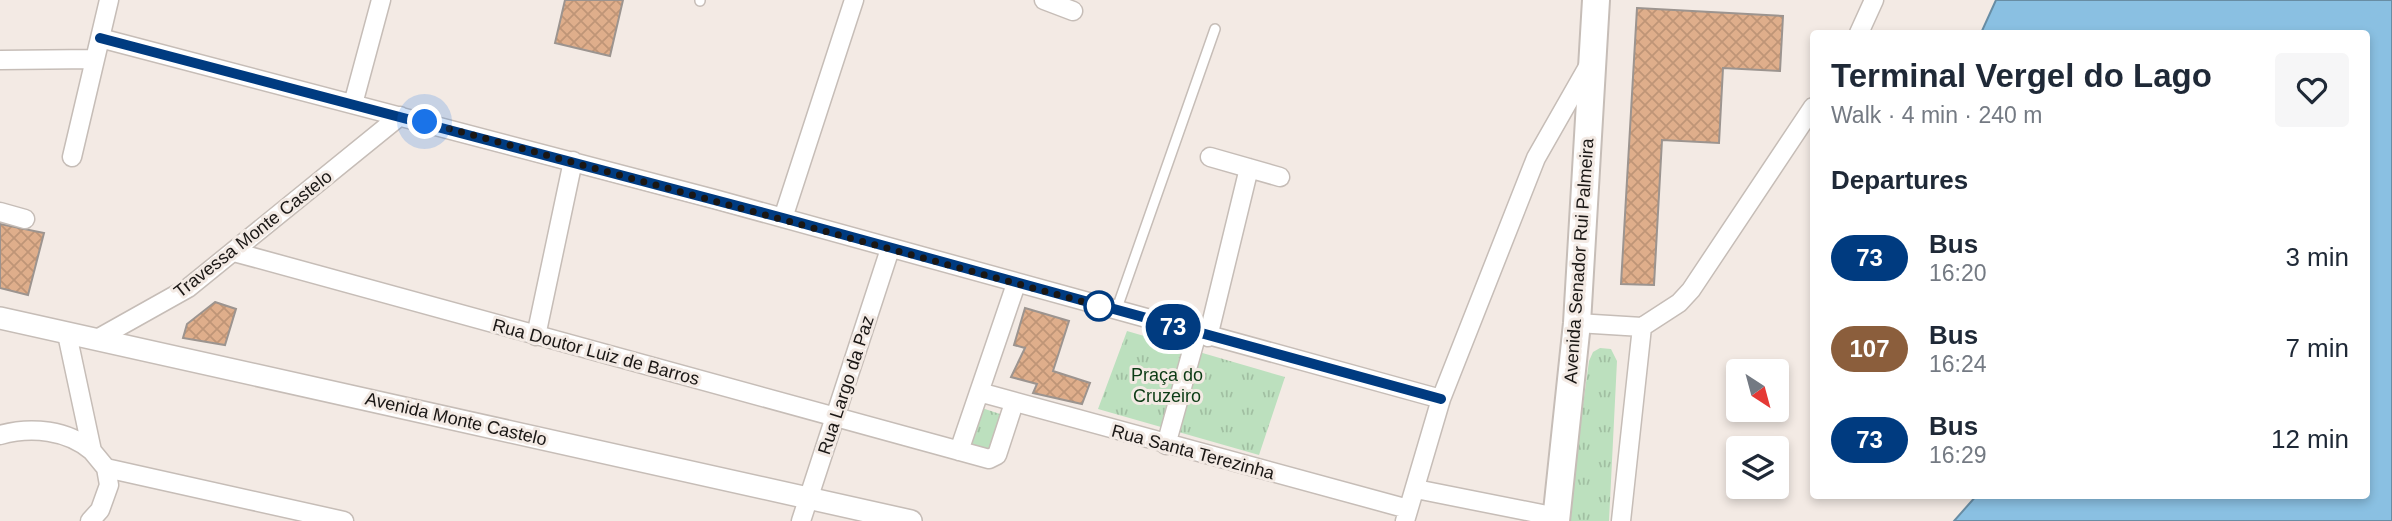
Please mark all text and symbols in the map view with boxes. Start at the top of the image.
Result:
button: heart [2275,53,2349,127]
text: Terminal Vergel do Lago [1831,57,2212,94]
text: Walk · 4 min · 240 m [1831,102,2042,128]
your location [407,104,442,139]
street label: Avenida Senador Rui Palmeira [1560,137,1598,384]
text: Departures [1831,165,1968,195]
street label: Travessa Monte Castelo [170,166,336,302]
text: Bus [1929,229,1978,259]
text: 3 min [2285,242,2349,272]
text: 73 [1856,244,1883,271]
text: 16:20 [1929,260,1987,286]
unlabelled marker [1084,291,1114,321]
line badge: 73 [1142,304,1204,350]
street label: Rua Largo da Paz [814,313,878,457]
text: 73 [1160,313,1186,340]
street label: Rua Doutor Luiz de Barros [490,315,702,389]
text: Bus [1929,320,1978,350]
text: 7 min [2285,333,2349,363]
text: 107 [1849,335,1890,362]
text: 16:24 [1929,351,1987,377]
north arrow [1726,359,1788,422]
map controls [1726,359,1789,499]
park label: Praça do Cruzeiro [1131,365,1203,406]
street label: Avenida Monte Castelo [363,388,549,450]
text: Bus [1929,411,1978,441]
street label: Rua Santa Terezinha [1109,421,1278,484]
text: 12 min [2271,424,2349,454]
text: 73 [1856,426,1883,453]
button: layers [1726,436,1789,499]
text: 16:29 [1929,442,1987,468]

